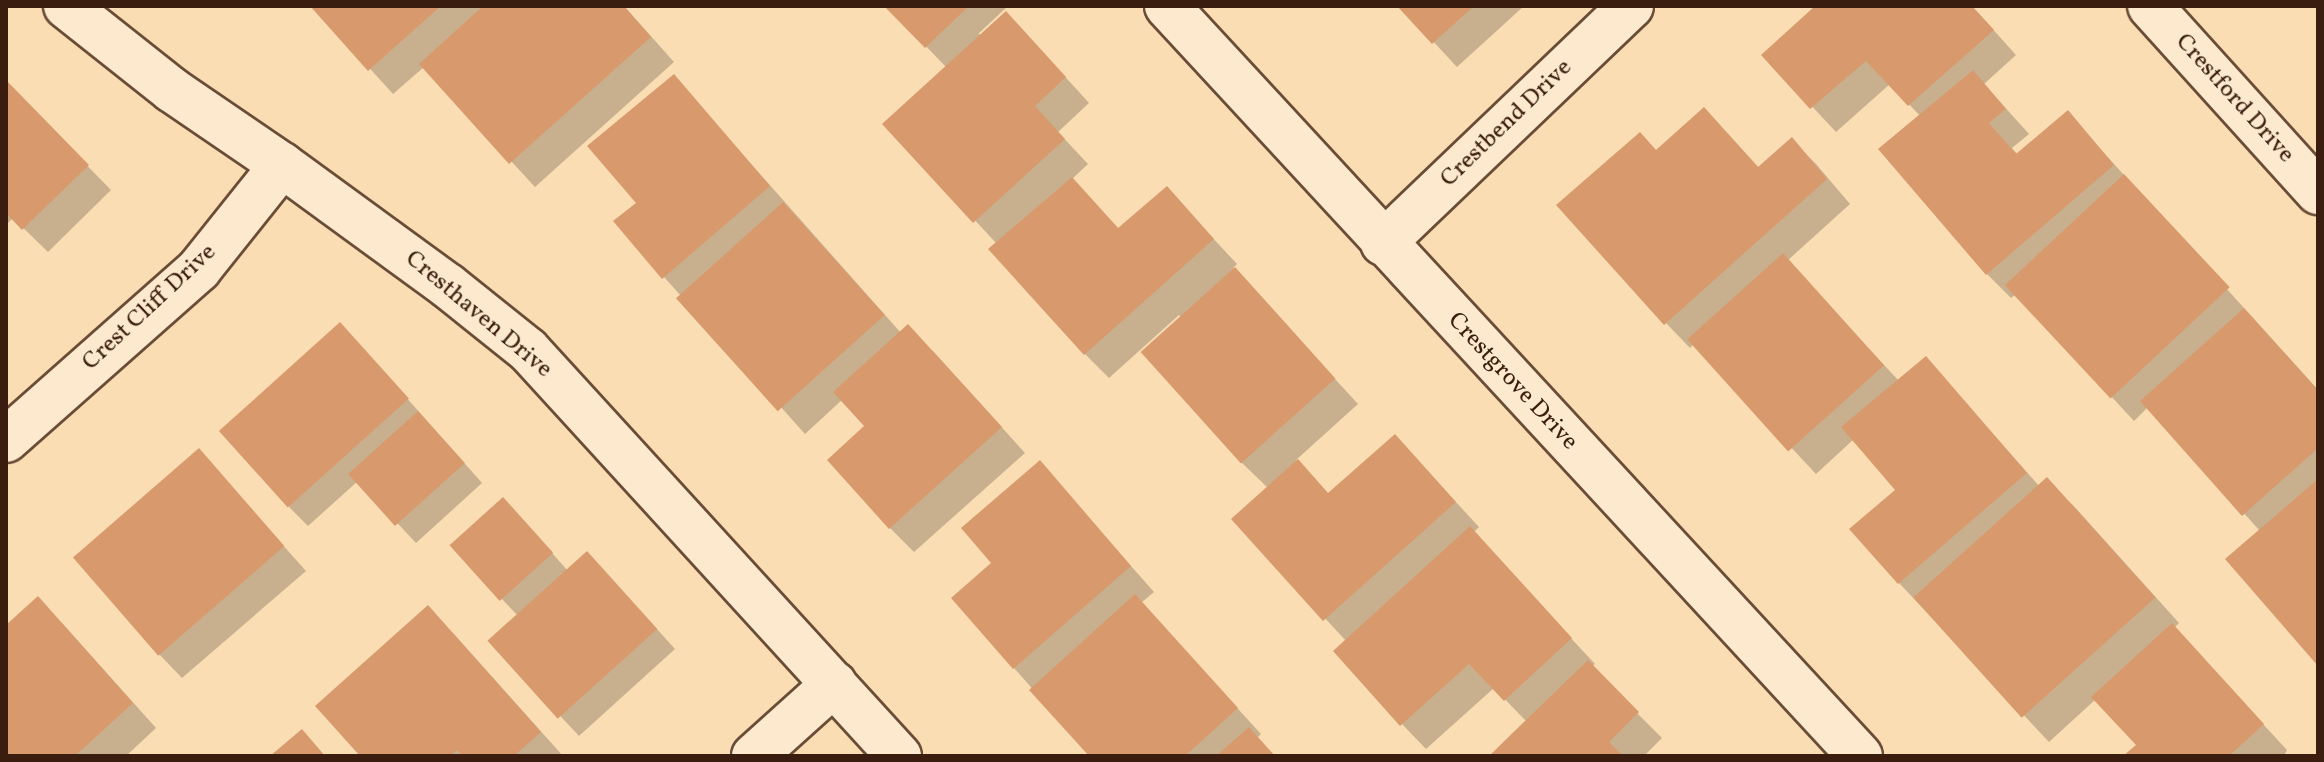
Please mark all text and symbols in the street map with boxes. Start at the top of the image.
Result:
street label: Crestford Drive [2169,29,2299,169]
street label: Crestbend Drive [1435,54,1579,194]
street label: Crest Cliff Drive [78,239,222,377]
street label: Cresthaven Drive [399,245,557,385]
street label: Crestgrove Drive [1441,307,1583,457]

